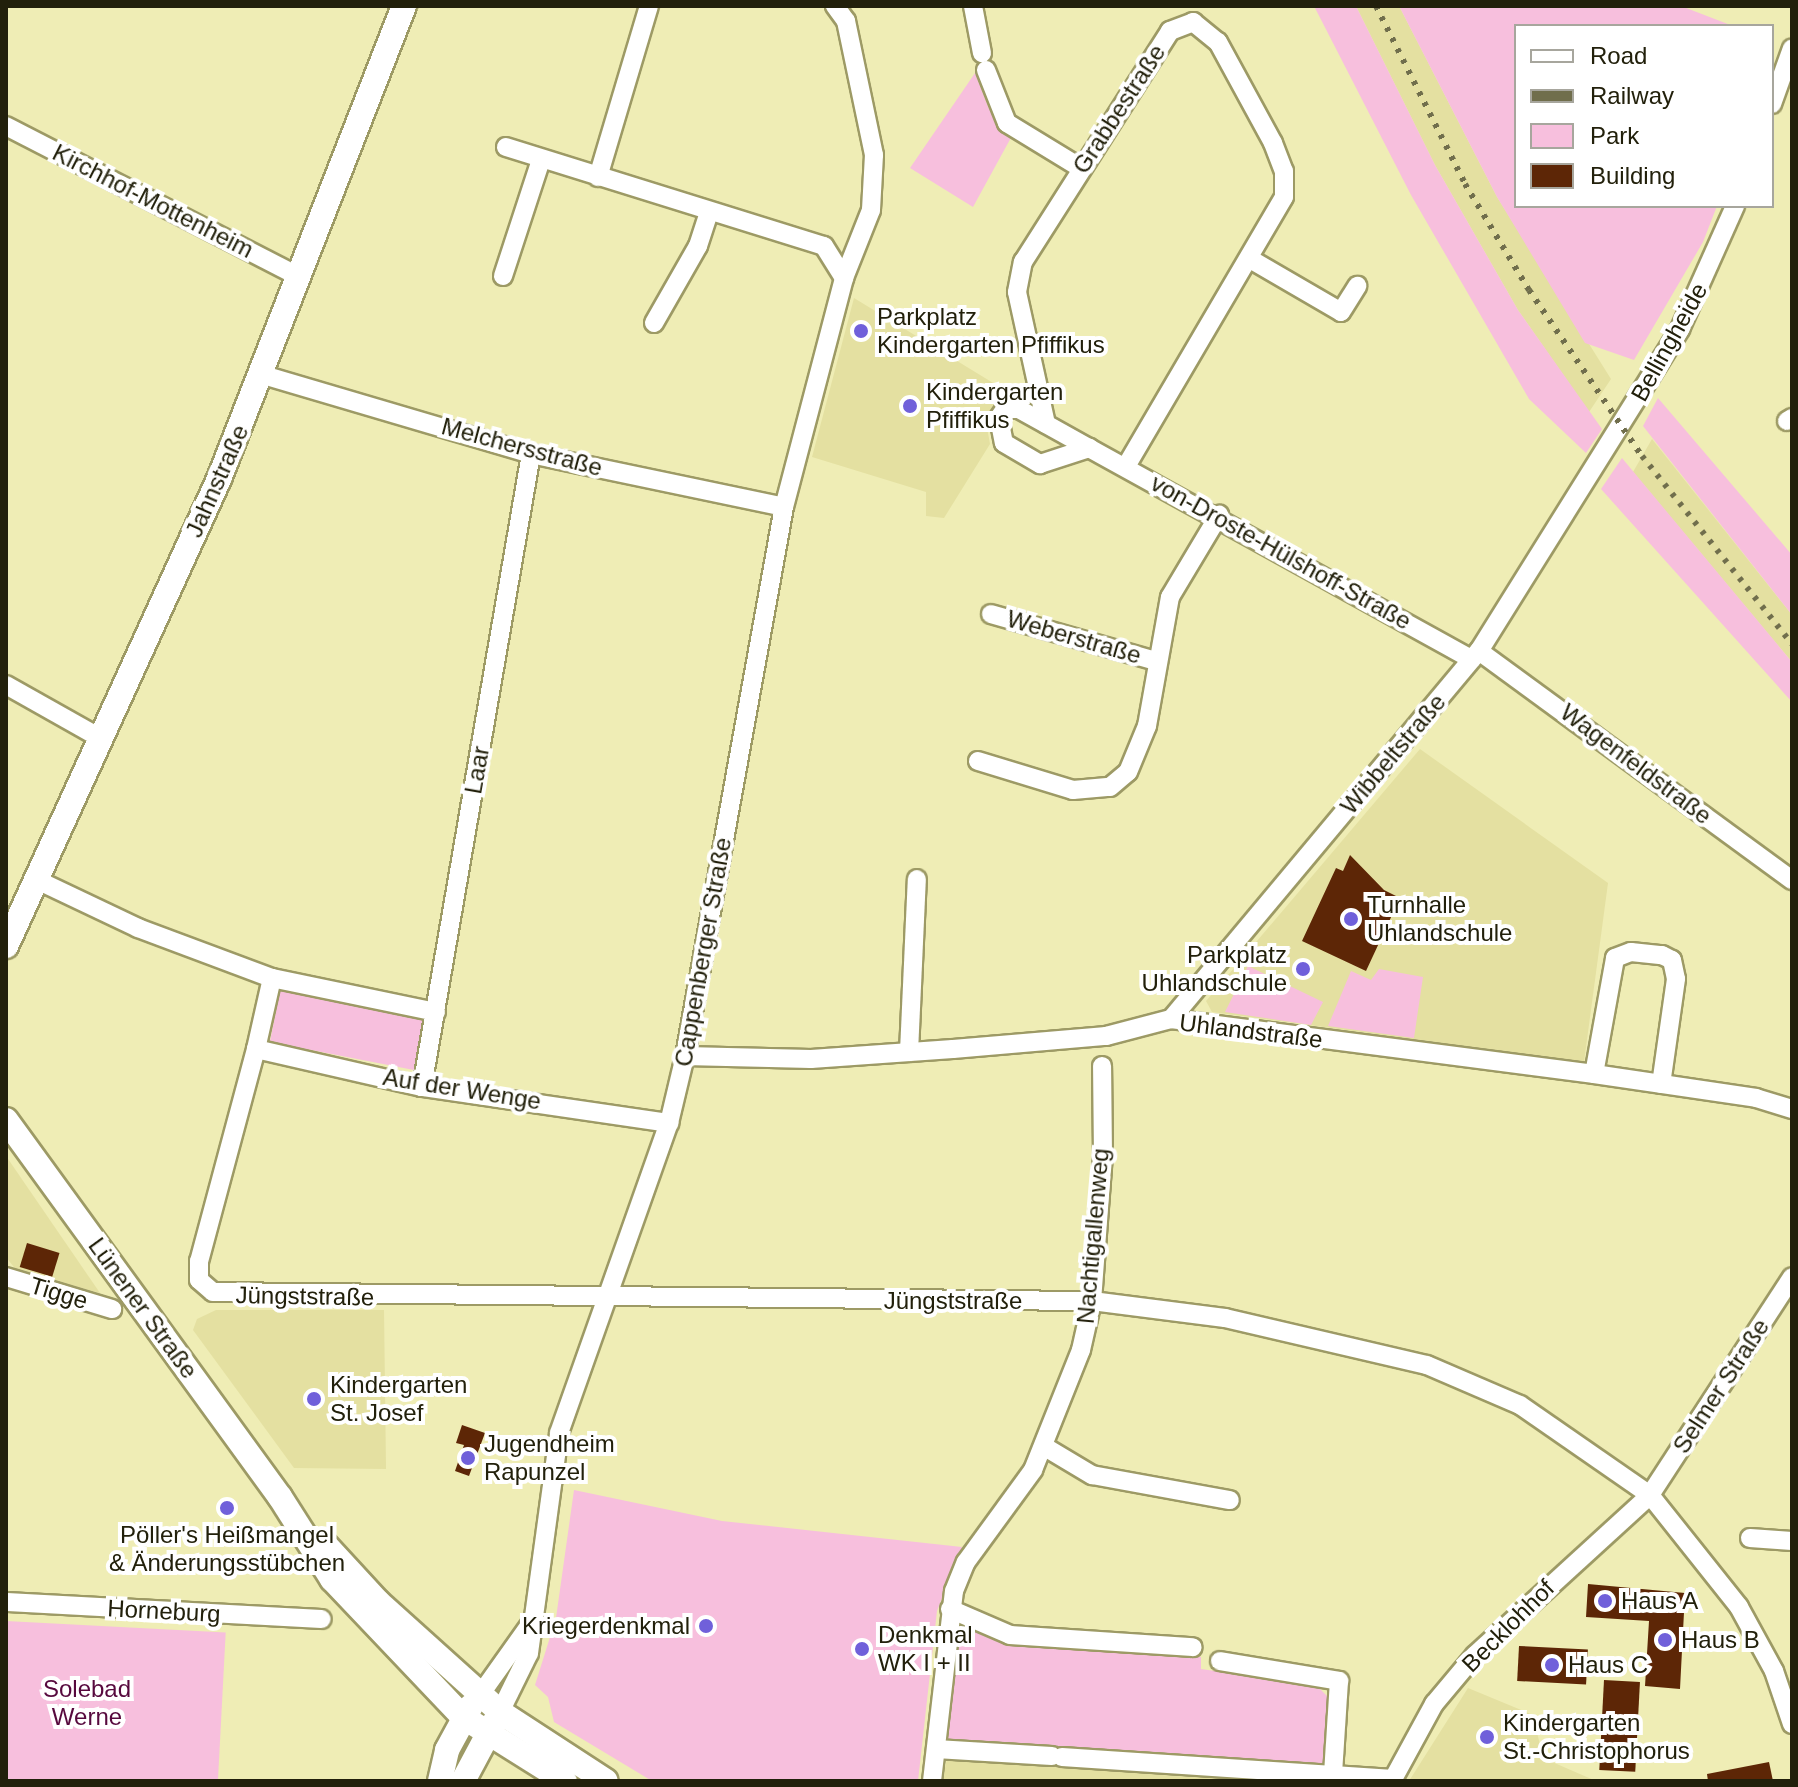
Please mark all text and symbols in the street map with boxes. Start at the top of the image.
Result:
legend [1514,24,1774,208]
street label: Grabbestraße [1067,39,1171,179]
text: Road [1590,42,1647,69]
text: Railway [1590,82,1674,109]
text: Park [1590,122,1639,149]
street label: Kirchhof-Mottenheim [48,138,258,264]
text: Building [1590,162,1675,189]
street label: Bellingheide [1625,278,1713,406]
place label: Parkplatz Kindergarten Pfiffikus [877,303,1105,359]
marker: Parkplatz Kindergarten Pfiffikus [852,322,870,340]
place label: Kindergarten Pfiffikus [926,378,1063,434]
marker: Kindergarten Pfiffikus [901,397,919,415]
street label: Melchersstraße [438,412,606,482]
street label: Jahnstraße [179,420,255,542]
street label: von-Droste-Hülshoff-Straße [1146,468,1416,636]
street label: Weberstraße [1004,604,1144,670]
street label: Wibbeltstraße [1334,688,1452,820]
street label: Wagenfeldstraße [1555,698,1717,830]
street label: Laar [459,744,495,796]
street label: Cappenberger Straße [669,835,737,1069]
place label: Turnhalle Uhlandschule [1367,891,1512,947]
marker: Turnhalle Uhlandschule [1342,910,1360,928]
place label: Parkplatz Uhlandschule [1142,941,1287,997]
marker: Parkplatz Uhlandschule [1294,960,1312,978]
street label: Uhlandstraße [1178,1008,1324,1054]
street label: Auf der Wenge [381,1062,543,1116]
street label: Nachtigallenweg [1071,1147,1115,1325]
street label: Lünener Straße [82,1232,204,1384]
street label: Tigge [27,1271,91,1315]
street label: Jüngststraße [235,1280,375,1312]
street label: Jüngststraße [884,1287,1022,1315]
street label: Selmer Straße [1667,1313,1775,1459]
place label: Kindergarten St. Josef [330,1371,467,1427]
marker: Kindergarten St. Josef [305,1390,323,1408]
place label: Jugendheim Rapunzel [484,1430,615,1486]
marker: Jugendheim Rapunzel [459,1449,477,1467]
marker: Pöller's Heißmangel & Änderungsstübchen [218,1499,236,1517]
place label: Pöller's Heißmangel & Änderungsstübchen [109,1521,345,1577]
street label: Becklohhof [1456,1574,1560,1678]
place label: Haus A [1621,1587,1700,1615]
marker: Haus A [1596,1592,1614,1610]
street label: Horneburg [107,1594,221,1628]
place label: Kriegerdenkmal [522,1612,690,1640]
marker: Kriegerdenkmal [697,1617,715,1635]
place label: Denkmal WK I + II [878,1621,973,1677]
place label: Haus B [1681,1626,1760,1654]
marker: Haus B [1656,1631,1674,1649]
marker: Denkmal WK I + II [853,1640,871,1658]
place label: Haus C [1568,1651,1648,1679]
marker: Haus C [1543,1656,1561,1674]
park label: Solebad Werne [43,1675,131,1731]
place label: Kindergarten St.-Christophorus [1503,1709,1690,1765]
marker: Kindergarten St.-Christophorus [1478,1728,1496,1746]

